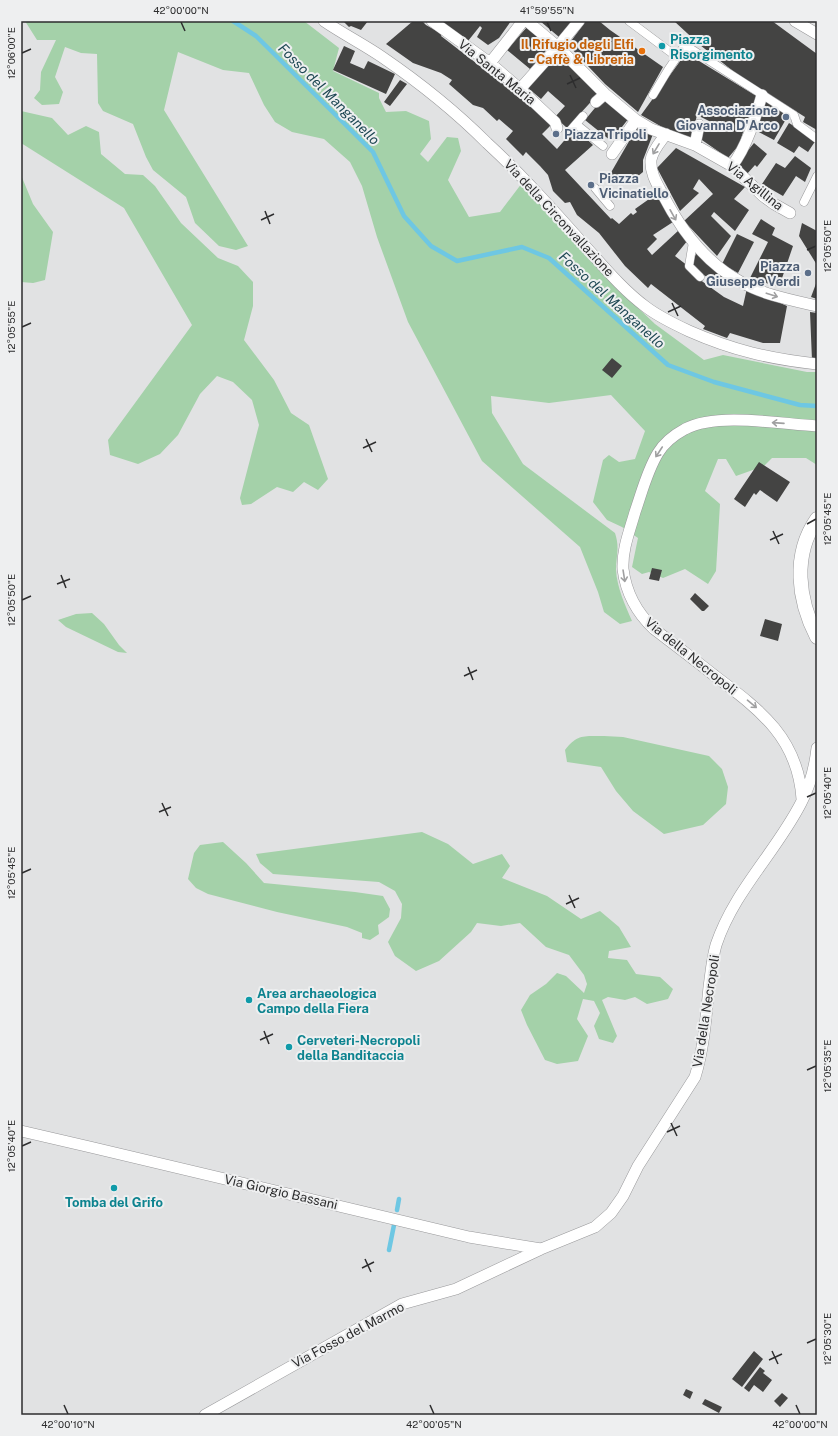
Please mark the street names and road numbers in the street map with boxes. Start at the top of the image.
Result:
street label: Via Santa Maria [455,36,539,108]
street label: Via della Circonvallazione [501,157,617,279]
street label: Via Agillina [724,159,786,213]
street label: Via della Necropoli [642,614,740,698]
street label: Via della Necropoli [690,954,722,1068]
street label: Via Giorgio Bassani [223,1172,339,1212]
street label: Via Fosso del Marmo [289,1299,407,1371]

